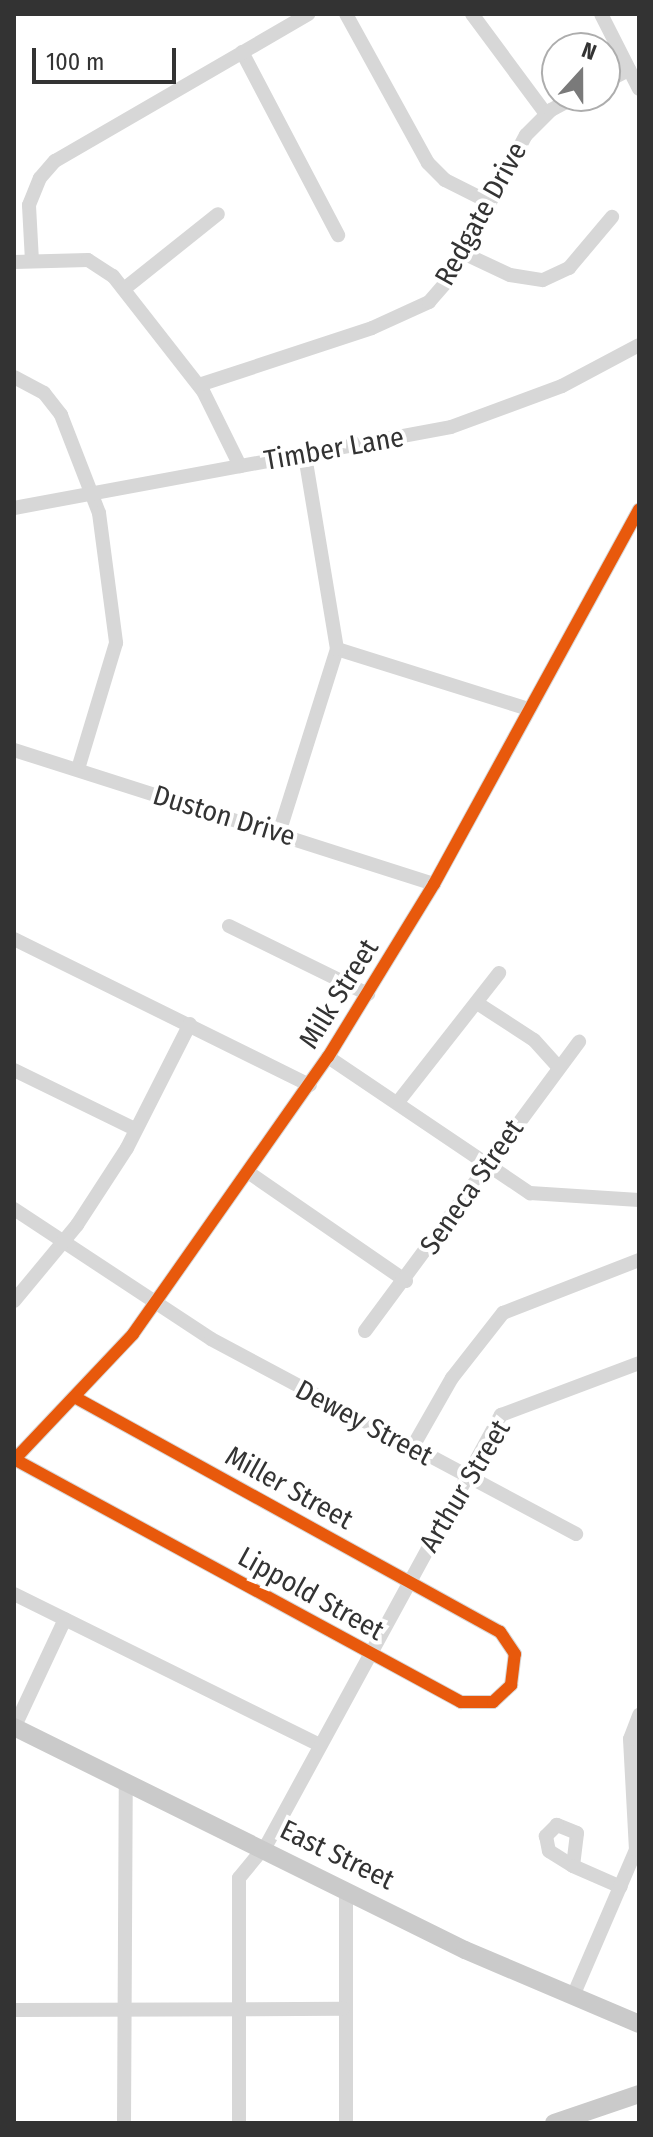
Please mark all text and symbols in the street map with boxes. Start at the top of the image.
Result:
scale bar [36,32,180,82]
north arrow [541,32,621,112]
text: N [578,36,600,66]
text: 100 m [46,48,104,76]
street label: Redgate Drive [428,137,534,291]
street label: Timber Lane [262,420,406,478]
street label: Duston Drive [149,778,299,854]
street label: Milk Street [292,933,386,1055]
street label: Seneca Street [413,1113,531,1261]
street label: Dewey Street [290,1373,438,1473]
street label: Arthur Street [412,1414,518,1558]
street label: Miller Street [219,1439,359,1537]
street label: Lippold Street [232,1540,390,1648]
street label: East Street [274,1813,400,1897]

